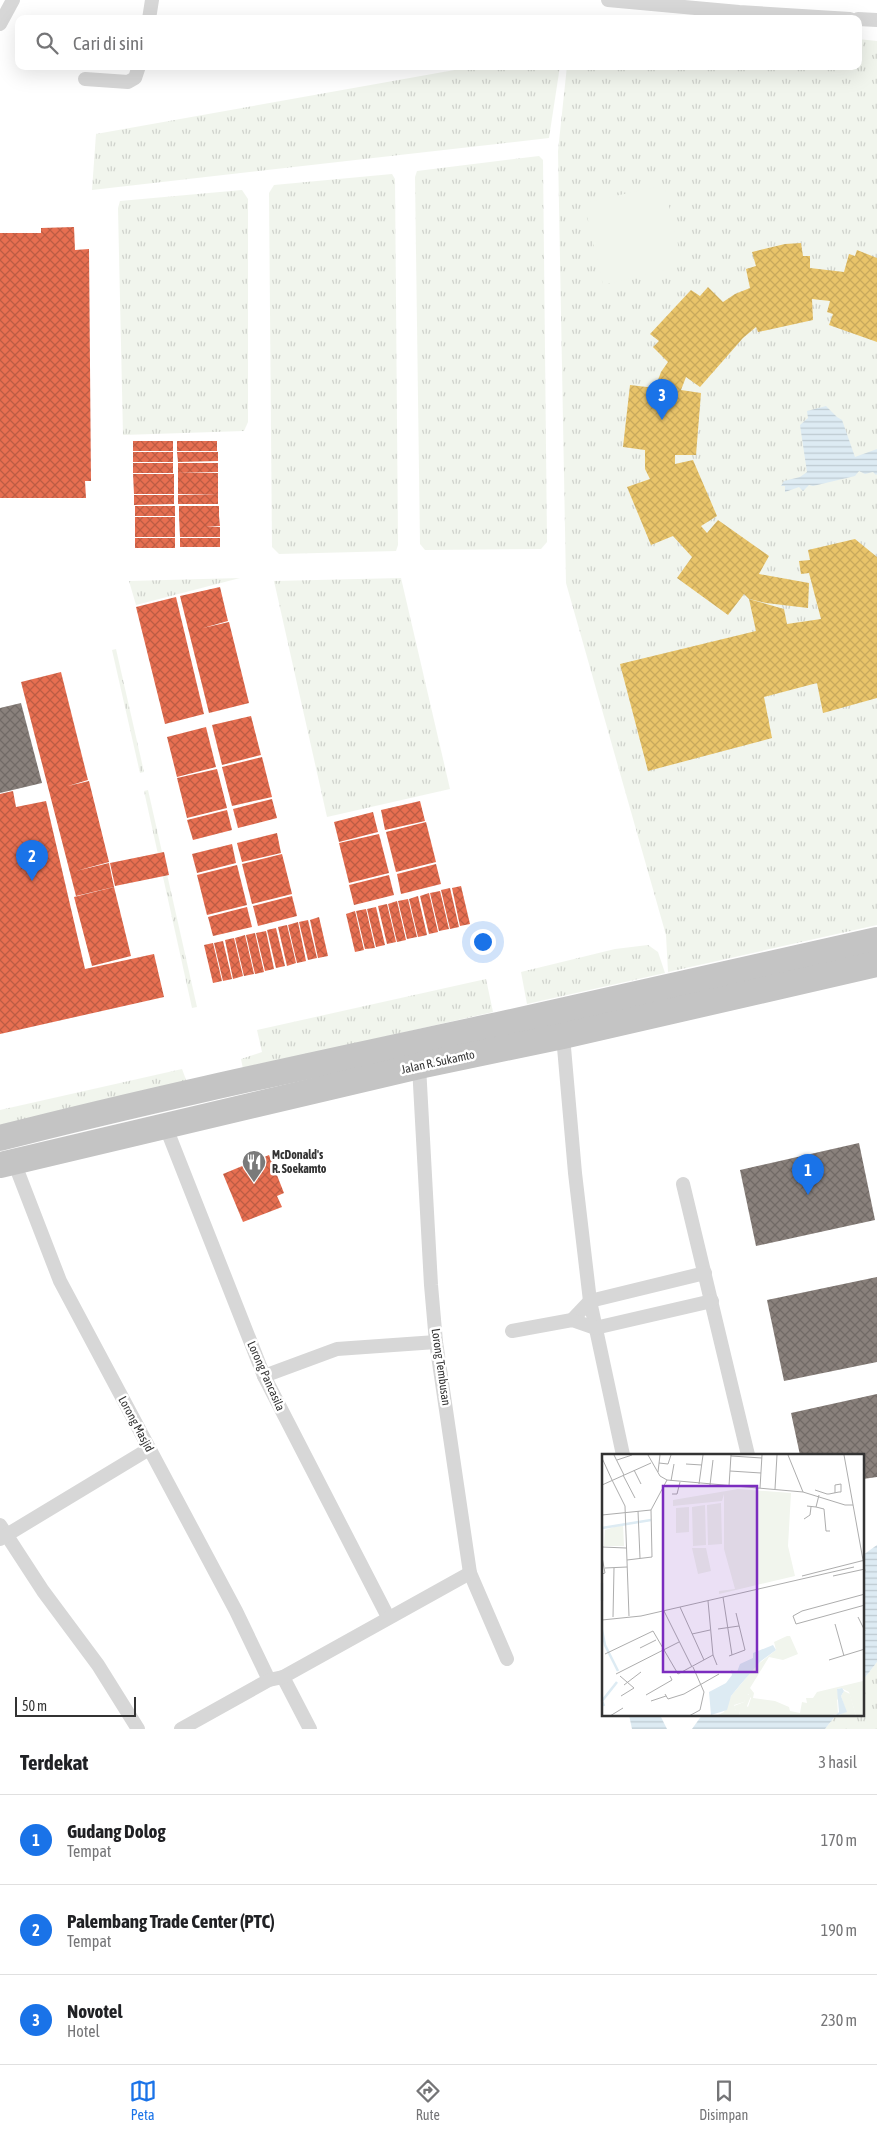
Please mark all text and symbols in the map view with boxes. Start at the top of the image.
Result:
search box [15,15,862,70]
icon: search [33,29,61,57]
text: Cari di sini [73,32,144,54]
pin: 3 [646,379,678,420]
pin: 2 [16,840,48,881]
your location [470,929,496,955]
street label: Jalan R. Sukamto [400,1047,476,1077]
place label: McDonald's R. Soekamto [272,1148,327,1176]
restaurant icon: McDonald's R. Soekamto [241,1149,267,1183]
pin: 1 [792,1154,824,1195]
street label: Lorong Tembusan [429,1327,453,1407]
street label: Lorong Pancasila [244,1339,288,1413]
street label: Lorong Masjid [115,1394,157,1454]
inset map [602,1454,864,1716]
scale bar [15,1694,136,1717]
text: 50 m [22,1698,47,1714]
text: Terdekat [20,1750,88,1774]
text: 3 hasil [819,1753,857,1771]
text: Gudang Dolog [67,1820,166,1842]
text: 1 [32,1831,40,1849]
text: 170 m [821,1831,857,1849]
text: Tempat [67,1842,111,1860]
text: Palembang Trade Center (PTC) [67,1910,275,1932]
text: 2 [32,1921,40,1939]
text: 190 m [821,1921,857,1939]
text: Tempat [67,1932,111,1950]
text: Novotel [67,2000,122,2022]
text: 3 [32,2011,40,2029]
text: 230 m [821,2011,857,2029]
text: Hotel [67,2022,100,2040]
tab: Peta [129,2077,157,2123]
tab: Rute [414,2077,442,2123]
tab: Disimpan [699,2077,748,2123]

